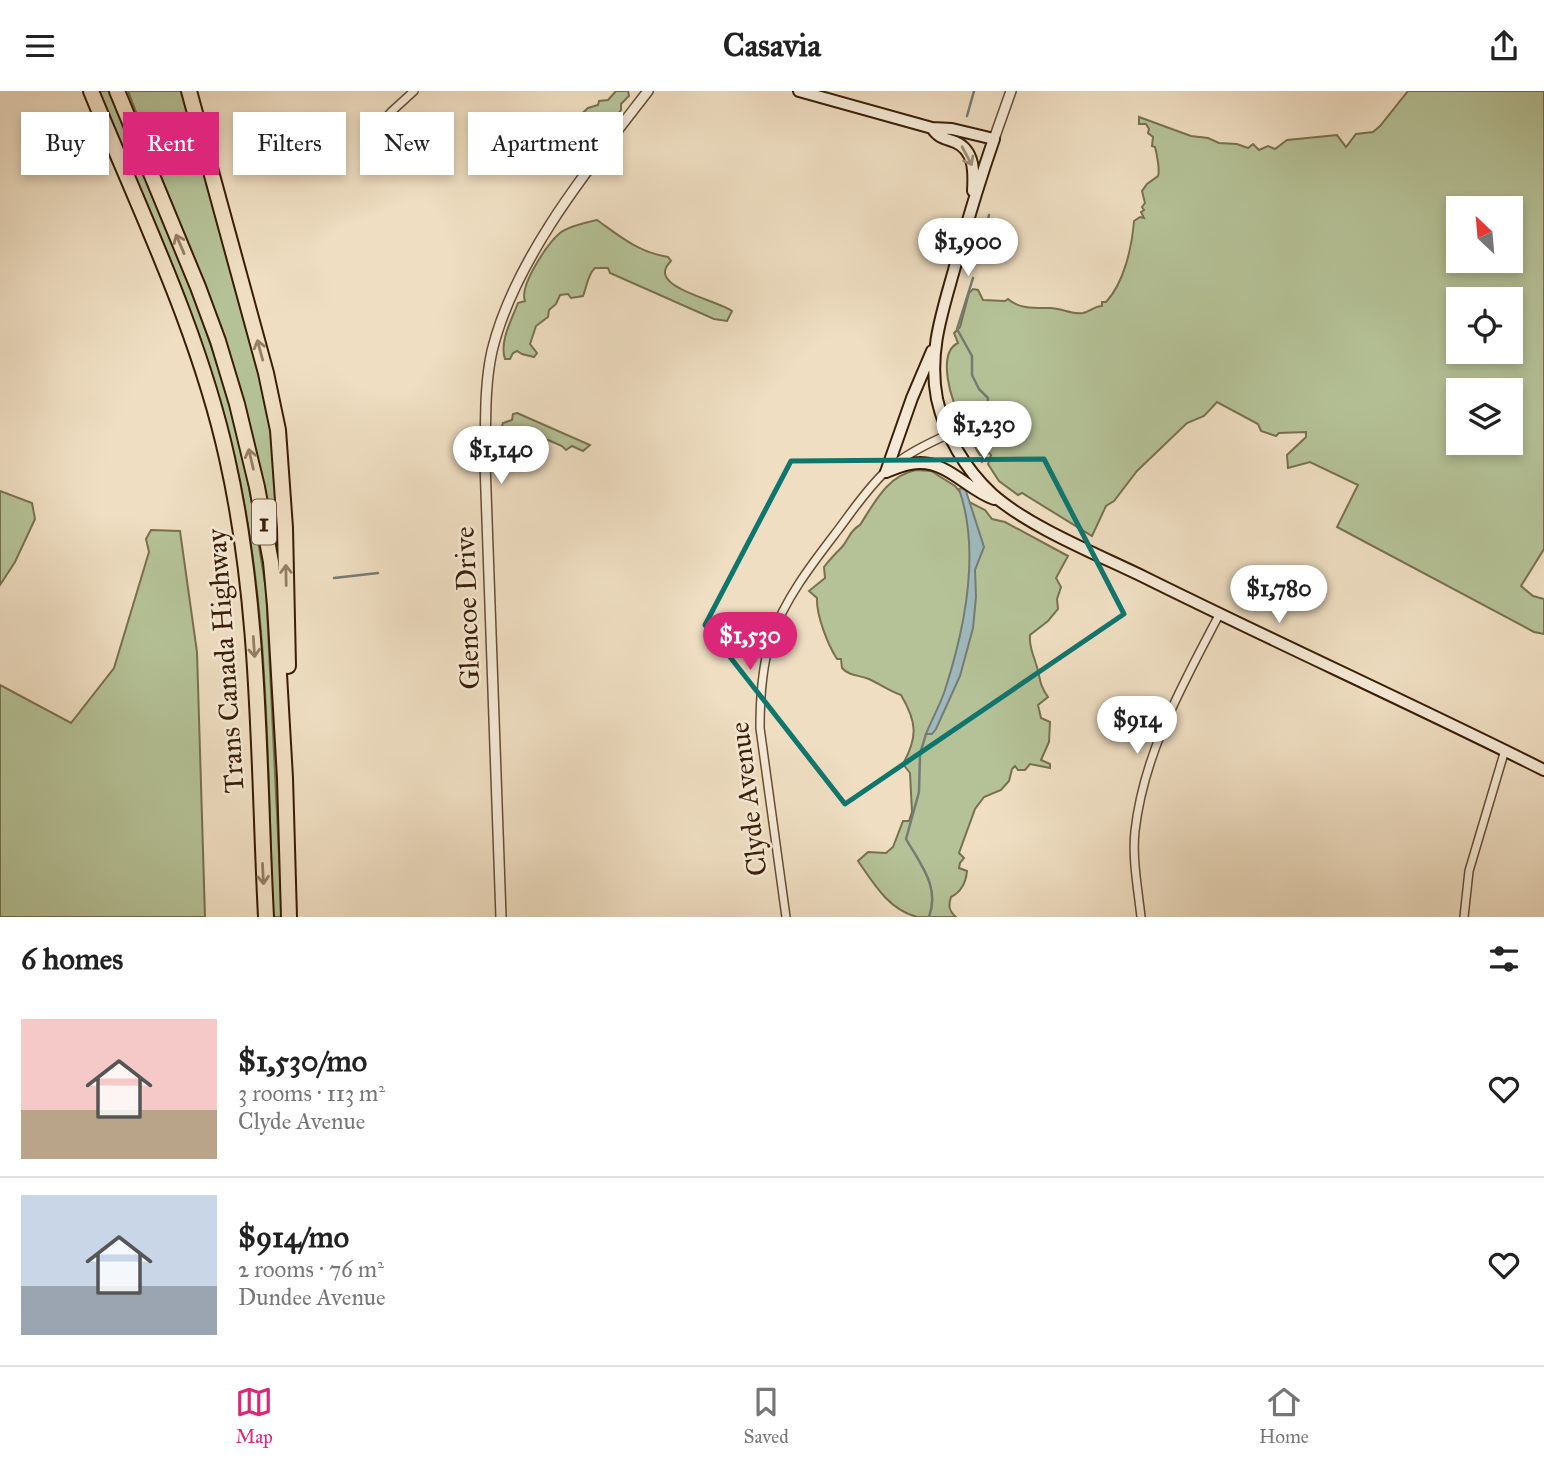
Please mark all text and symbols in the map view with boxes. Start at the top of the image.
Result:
text: Casavia [723,26,821,65]
icon: menu [21,27,59,65]
icon: share [1485,27,1523,65]
chip: Buy [21,112,109,175]
chip: Rent [123,112,219,175]
chip: Filters [233,112,346,175]
chip: New [360,112,454,175]
chip: Apartment [468,112,623,175]
one-way arrow [961,146,975,166]
north arrow [1446,196,1522,273]
map controls [1446,196,1523,455]
pin: $1,900 [911,219,1025,278]
text: $1,900 [934,227,1002,255]
one-way arrow [173,233,186,255]
button: locate [1446,287,1523,364]
one-way arrow [253,339,266,362]
button: layers [1446,378,1523,455]
pin: $1,230 [927,401,1041,461]
text: $1,230 [953,410,1015,438]
pin: $1,140 [444,427,558,486]
text: $1,140 [469,435,533,463]
one-way arrow [244,448,257,471]
road number: 1 [252,499,276,544]
street label: Glencoe Drive [447,526,487,690]
street label: Trans Canada Highway [198,527,252,794]
one-way arrow [280,564,293,587]
pin: $1,780 [1222,566,1336,625]
text: $1,780 [1246,574,1312,602]
pin: $1,530 [693,613,807,672]
text: $1,530 [719,621,781,649]
one-way arrow [247,635,260,658]
pin: $914 [1096,697,1178,756]
text: $914 [1113,705,1161,733]
street label: Clyde Avenue [721,720,775,878]
one-way arrow [257,863,270,886]
icon: filters [1485,940,1523,978]
text: 6 homes [21,941,123,977]
text: $1,530/mo [238,1043,367,1079]
icon: home [77,1047,161,1131]
icon: heart [1485,1070,1523,1108]
text: 3 rooms · 113 m² [238,1079,385,1107]
text: Clyde Avenue [238,1107,365,1135]
text: $914/mo [238,1219,349,1255]
icon: home [77,1223,161,1307]
icon: heart [1485,1246,1523,1284]
text: 2 rooms · 76 m² [238,1255,384,1283]
text: Dundee Avenue [238,1283,386,1311]
tab: Map [235,1383,273,1448]
tab: Saved [744,1383,789,1448]
tab: Home [1259,1383,1309,1448]

